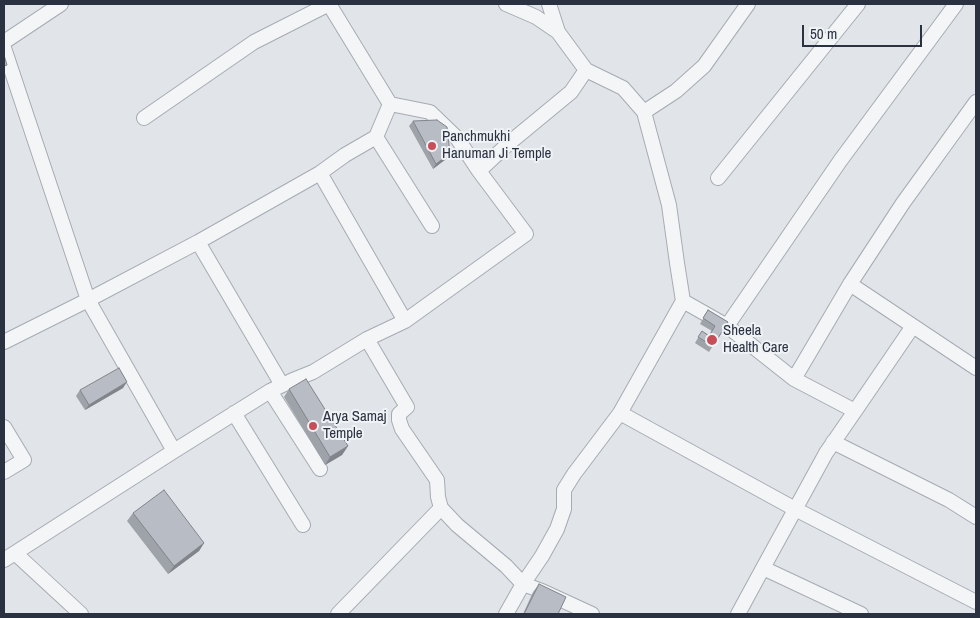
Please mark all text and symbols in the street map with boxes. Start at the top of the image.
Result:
scale bar [805,15,925,47]
text: 50 m [810,23,837,44]
place label: Panchmukhi Hanuman Ji Temple [442,128,551,163]
marker: Panchmukhi Hanuman Ji Temple [426,140,438,152]
place label: Sheela Health Care [723,322,789,357]
marker: Sheela Health Care [705,333,719,347]
place label: Arya Samaj Temple [323,408,387,443]
marker: Arya Samaj Temple [307,420,319,432]

